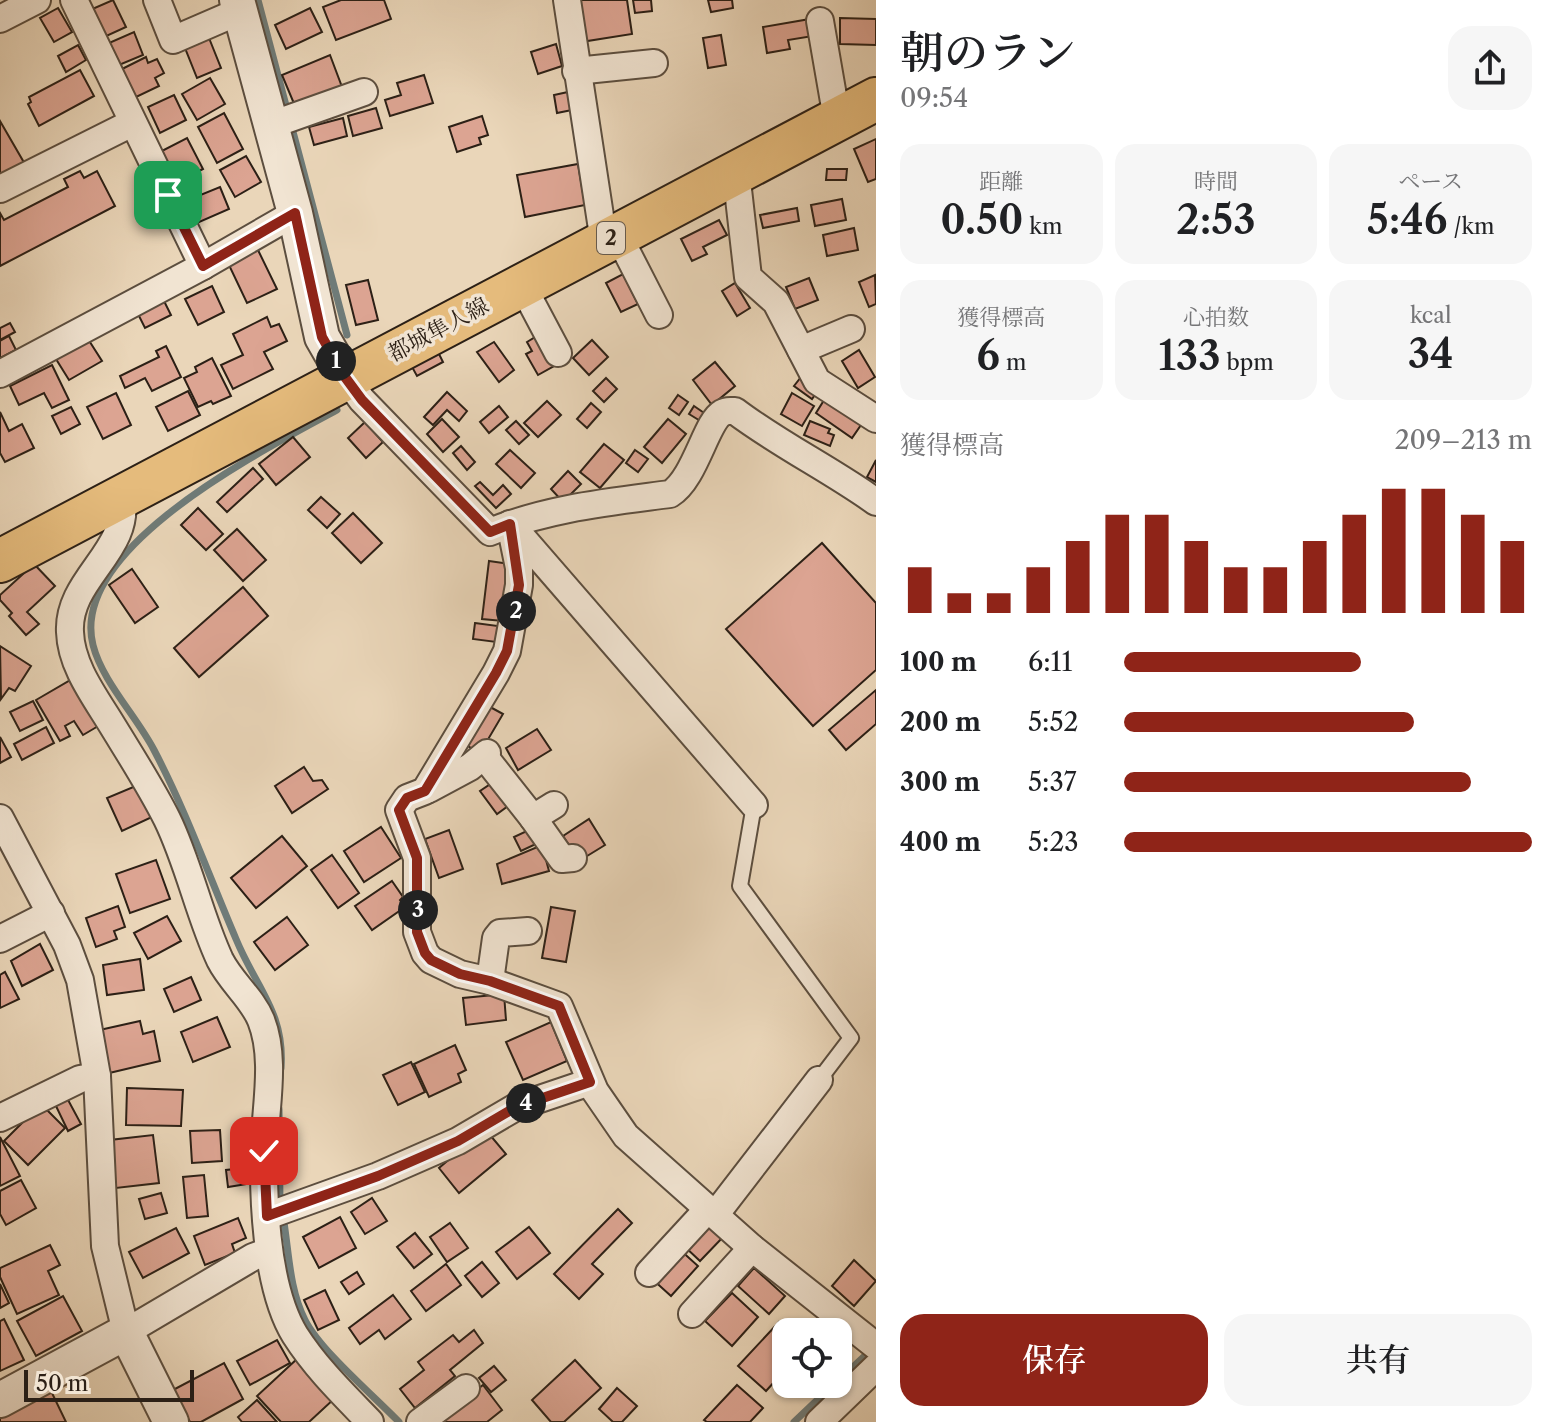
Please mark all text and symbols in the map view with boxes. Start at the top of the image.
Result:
text: 朝のラン [900,25,1076,79]
button: share [1448,26,1532,110]
text: 09:54 [900,82,968,114]
pin [134,161,202,229]
text: 距離 [979,168,1023,195]
text: 時間 [1194,168,1238,195]
text: ペース [1398,168,1463,195]
icon: arrive [146,173,190,217]
text: 0.50 [940,195,1023,244]
text: 2:53 [1176,195,1256,244]
text: 5:46 [1367,195,1448,244]
text: km [1023,213,1062,240]
text: /km [1448,213,1495,240]
road number: 2 [597,222,625,254]
street label: 都城隼人線 [383,292,493,367]
text: kcal [1410,302,1451,329]
text: 獲得標高 [957,304,1045,331]
text: 心拍数 [1183,304,1249,331]
text: 34 [1408,329,1454,378]
text: 6 [976,331,1000,380]
text: 133 [1158,331,1221,380]
pin: 1 [316,341,356,381]
text: 1 [331,347,341,374]
text: m [1000,349,1026,376]
text: bpm [1221,349,1274,376]
text: 209–213 m [1395,424,1532,456]
text: 獲得標高 [900,429,1004,461]
pin: 2 [496,591,536,631]
text: 2 [510,597,523,624]
text: 100 m [900,646,977,678]
text: 6:11 [1028,646,1072,678]
text: 200 m [900,706,981,738]
text: 5:52 [1028,706,1078,738]
text: 300 m [900,766,980,798]
text: 5:37 [1028,766,1077,798]
text: 400 m [900,826,981,858]
text: 5:23 [1028,826,1079,858]
pin: 3 [398,890,438,930]
text: 3 [412,896,424,923]
pin: 4 [506,1083,546,1123]
text: 4 [519,1089,533,1116]
pin [230,1117,298,1185]
icon: check [242,1129,286,1173]
button: 保存 [900,1314,1208,1406]
button: 共有 [1224,1314,1532,1406]
map controls [772,1318,852,1398]
button: locate [772,1318,852,1398]
scale bar [24,1366,194,1402]
text: 50 m [36,1370,88,1397]

